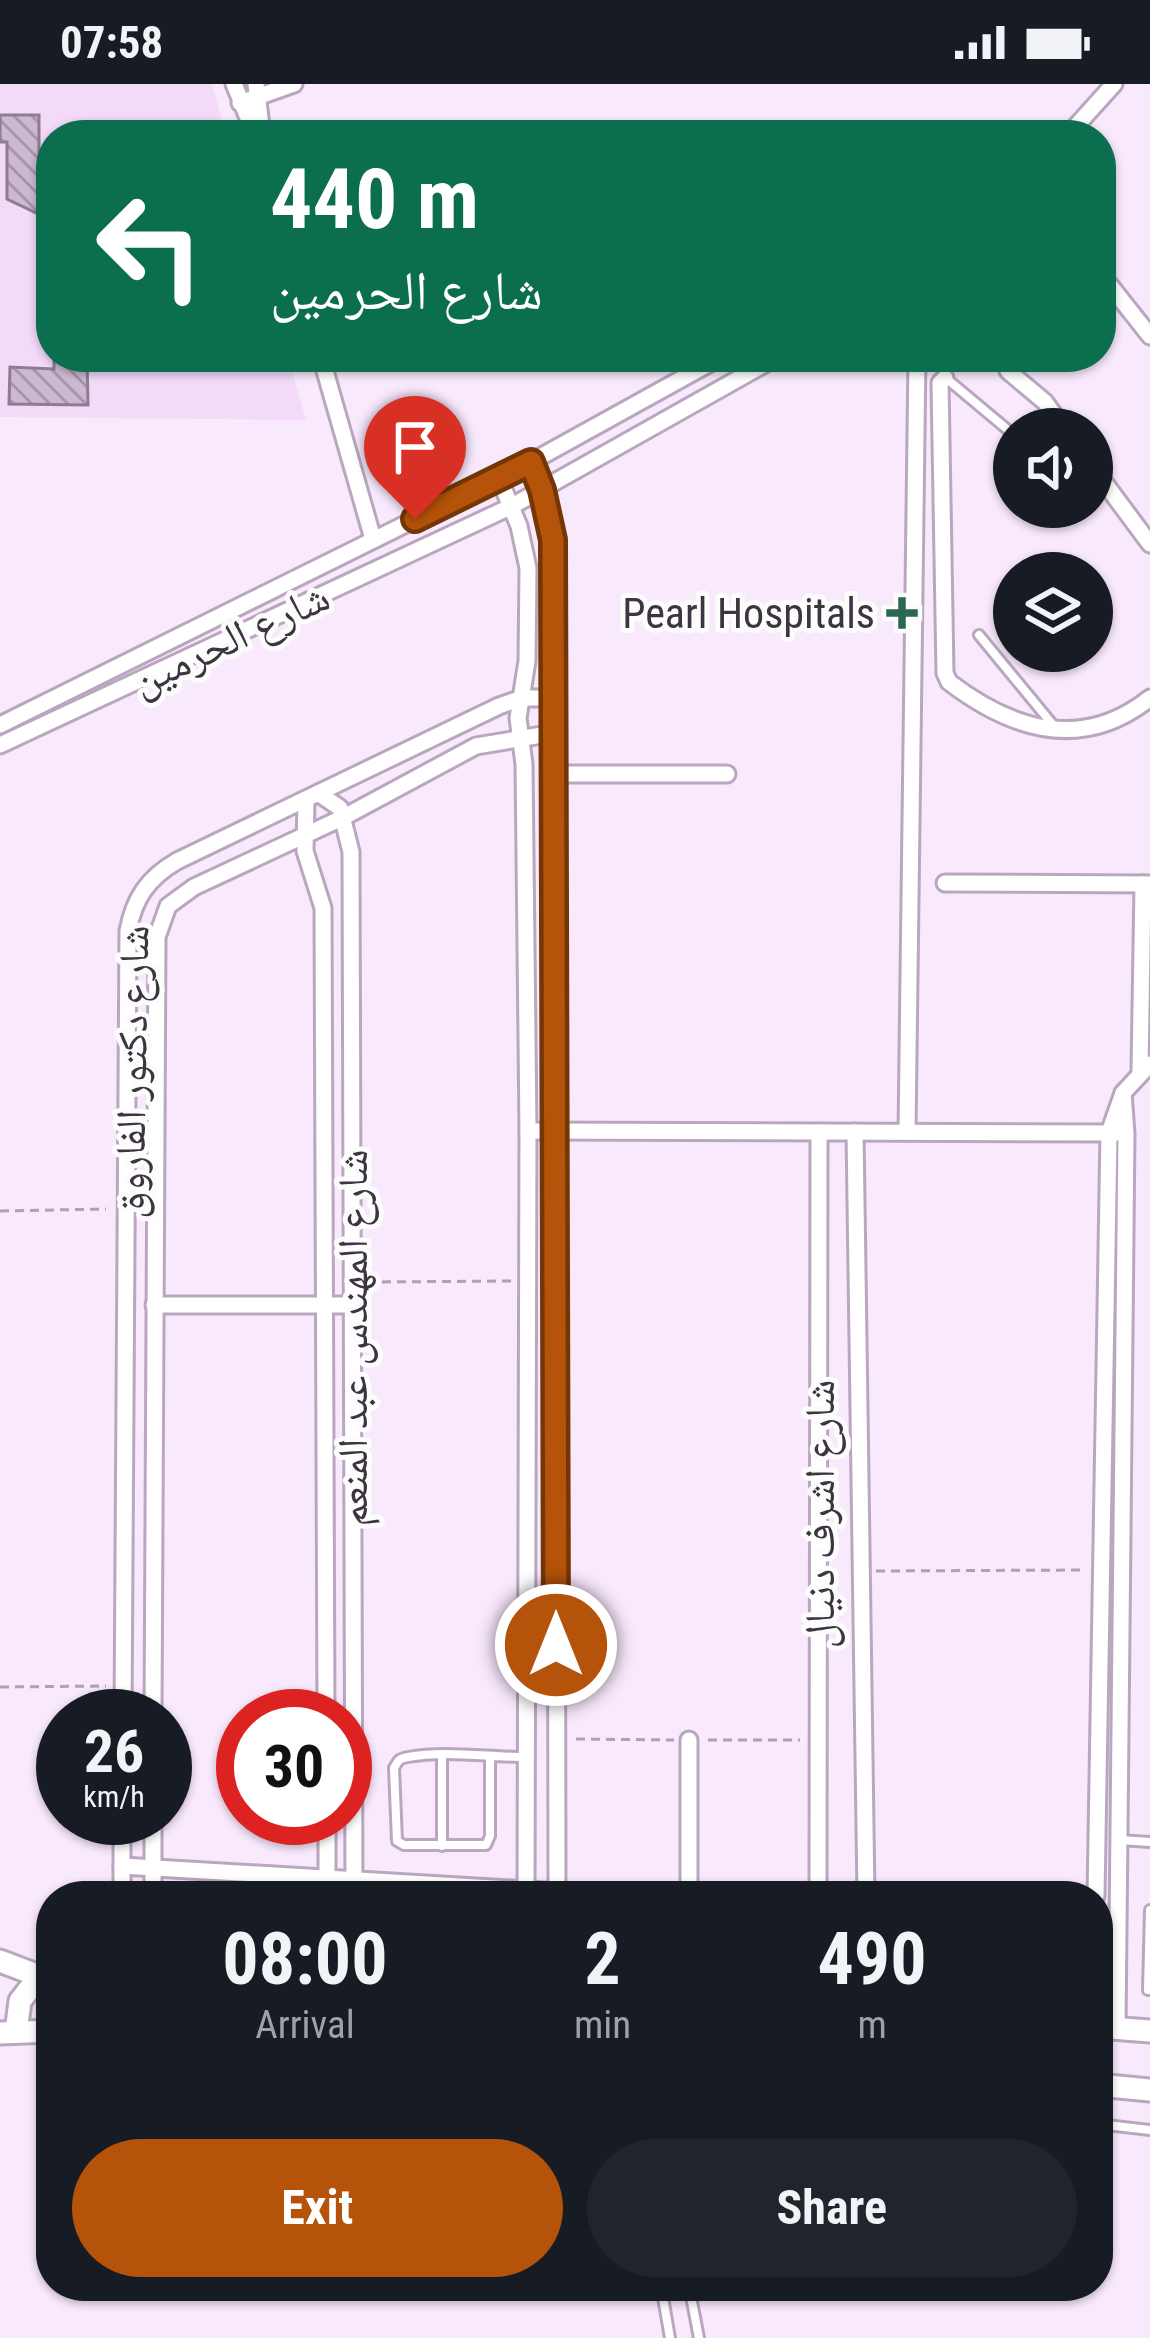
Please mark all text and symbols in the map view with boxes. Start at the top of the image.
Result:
text: 07:58 [60,16,163,69]
text: 440 m [270,150,479,249]
icon: left [72,168,228,324]
text: شارع الحرمين [270,259,543,322]
pin [364,396,466,519]
map controls [993,408,1113,672]
button: sound [993,408,1113,528]
icon: arrive [382,414,448,480]
button: layers [993,552,1113,672]
street label: شارع الحرمين [124,571,338,707]
place label: Pearl Hospitals [622,589,875,638]
marker: Pearl Hospitals [886,597,918,629]
street label: شارع دكتور الفاروق [104,925,161,1219]
street label: شارع المهندس عبد المنعم [328,1149,380,1527]
street label: شارع اشرف دنيال [795,1379,846,1649]
position arrow [493,1582,619,1708]
speed limit sign: 30 [216,1689,372,1845]
text: 26 [84,1716,144,1787]
text: km/h [83,1779,145,1814]
text: 08:00 [222,1917,388,2002]
text: 2 [584,1917,621,2002]
text: 490 [817,1917,927,2002]
text: Arrival [255,2002,355,2048]
text: min [574,2002,631,2048]
text: m [857,2002,887,2048]
button: Exit [72,2139,563,2277]
button: Share [587,2139,1077,2277]

